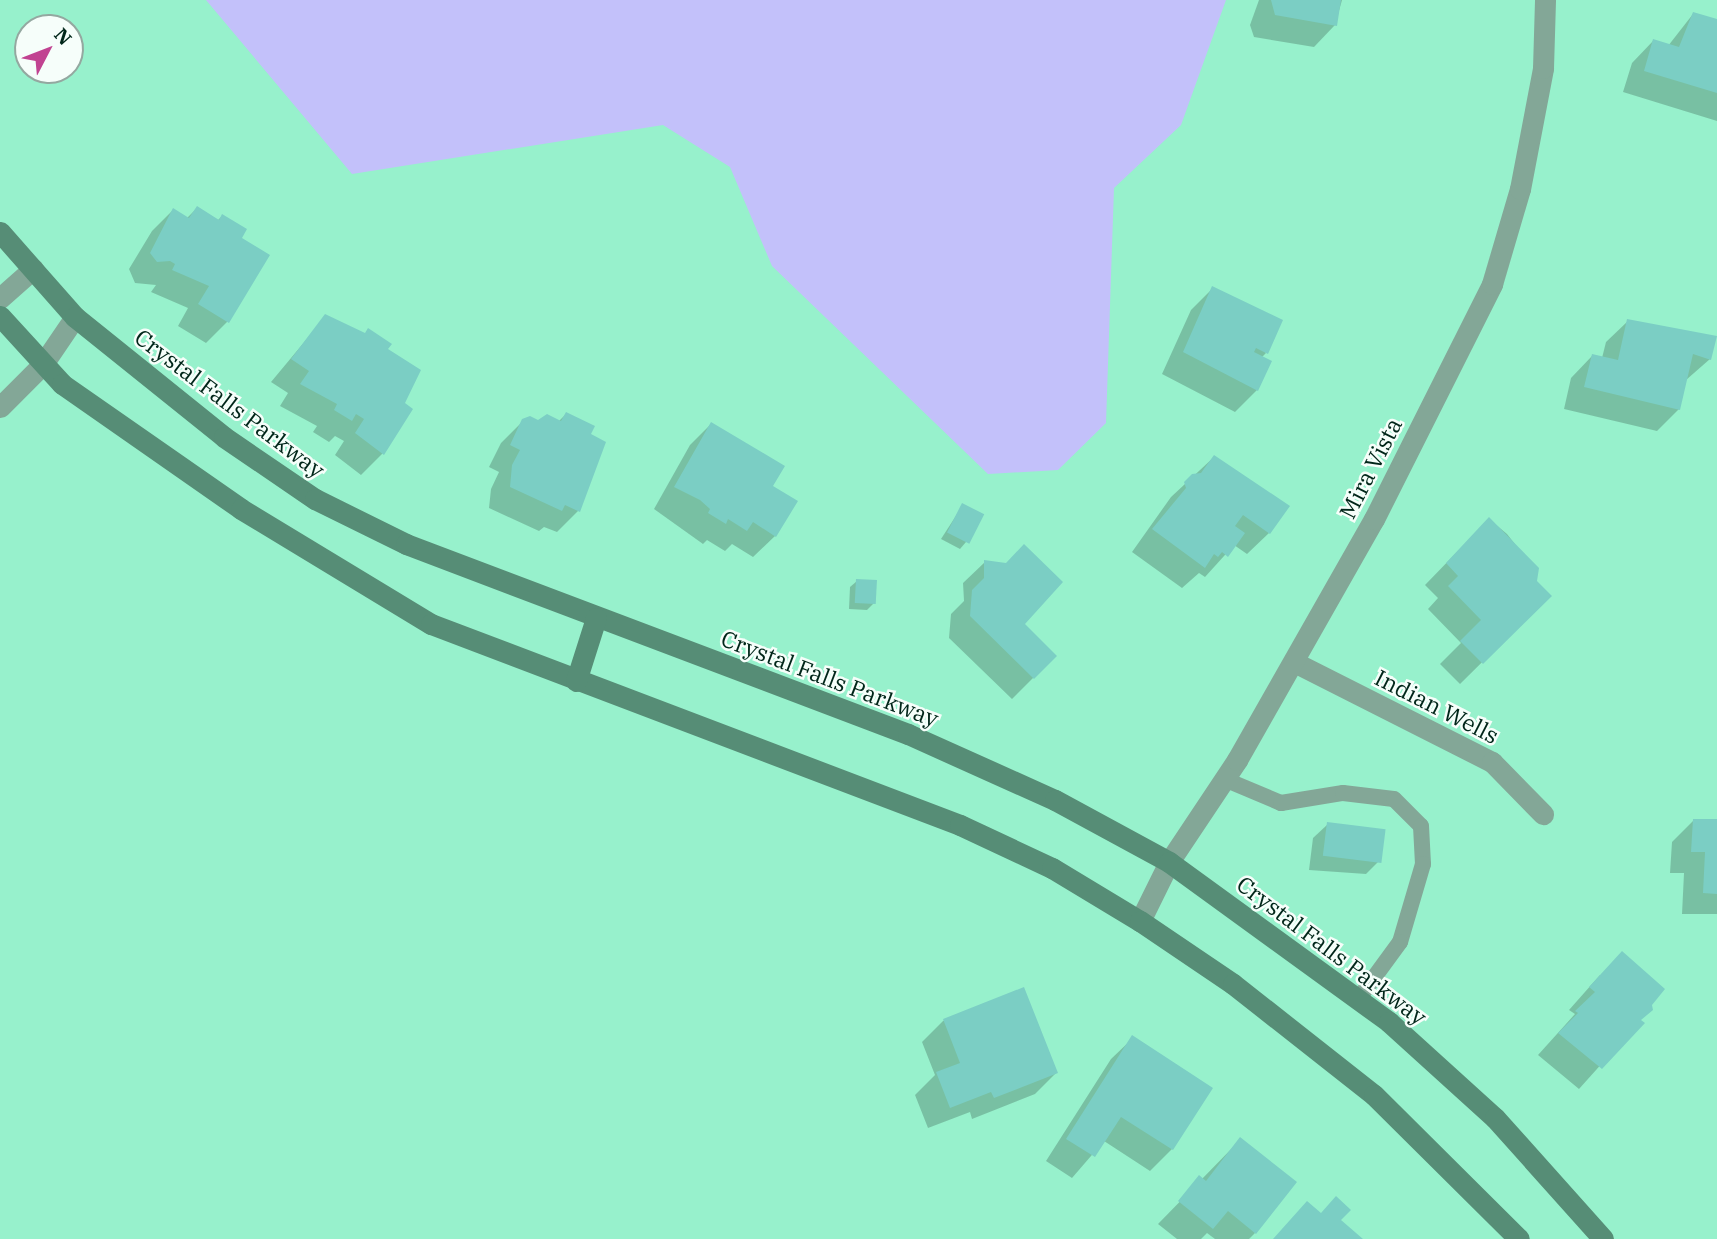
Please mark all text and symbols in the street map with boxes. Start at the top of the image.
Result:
north arrow [14,14,84,84]
text: N [49,23,77,50]
street label: Crystal Falls Parkway [130,323,330,483]
street label: Mira Vista [1333,413,1407,523]
street label: Crystal Falls Parkway [717,624,943,732]
street label: Indian Wells [1371,663,1503,749]
street label: Crystal Falls Parkway [1232,870,1432,1030]

